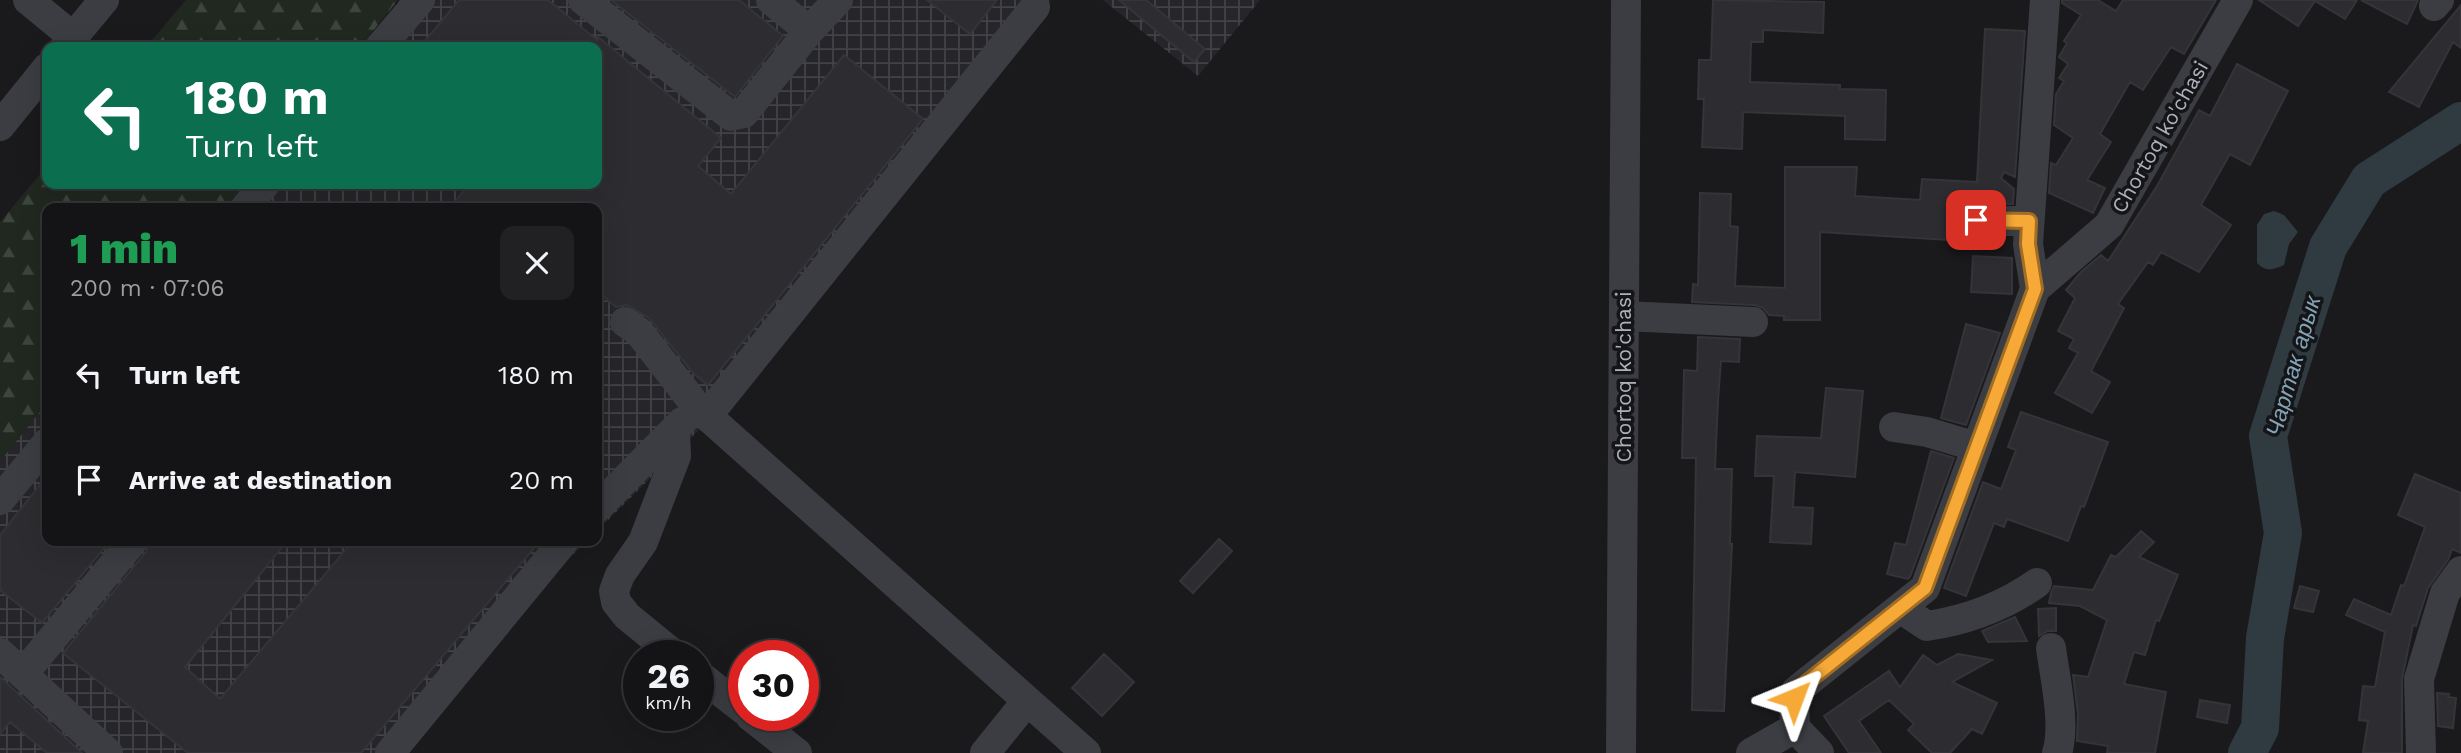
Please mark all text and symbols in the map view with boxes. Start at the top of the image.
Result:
street label: Chortoq ko'chasi [2106,56,2213,217]
text: 180 m [185,68,329,126]
icon: left [70,70,161,161]
text: Turn left [185,127,318,165]
pin [1946,190,2006,250]
icon: arrive [1957,201,1995,239]
text: 1 min [70,224,178,273]
button: close [500,226,574,300]
text: 200 m · 07:06 [70,275,225,302]
street label: Chortoq ko'chasi [1611,291,1636,463]
water label: Чартак арык [2261,292,2327,439]
icon: left [70,356,108,394]
text: Turn left [129,360,240,390]
text: 180 m [498,360,574,390]
icon: arrive [70,461,108,499]
text: Arrive at destination [129,465,392,495]
text: 20 m [509,465,574,495]
speed limit sign: 30 [728,640,819,731]
text: 26 [647,655,690,697]
position arrow [1757,661,1831,735]
text: km/h [645,692,692,713]

